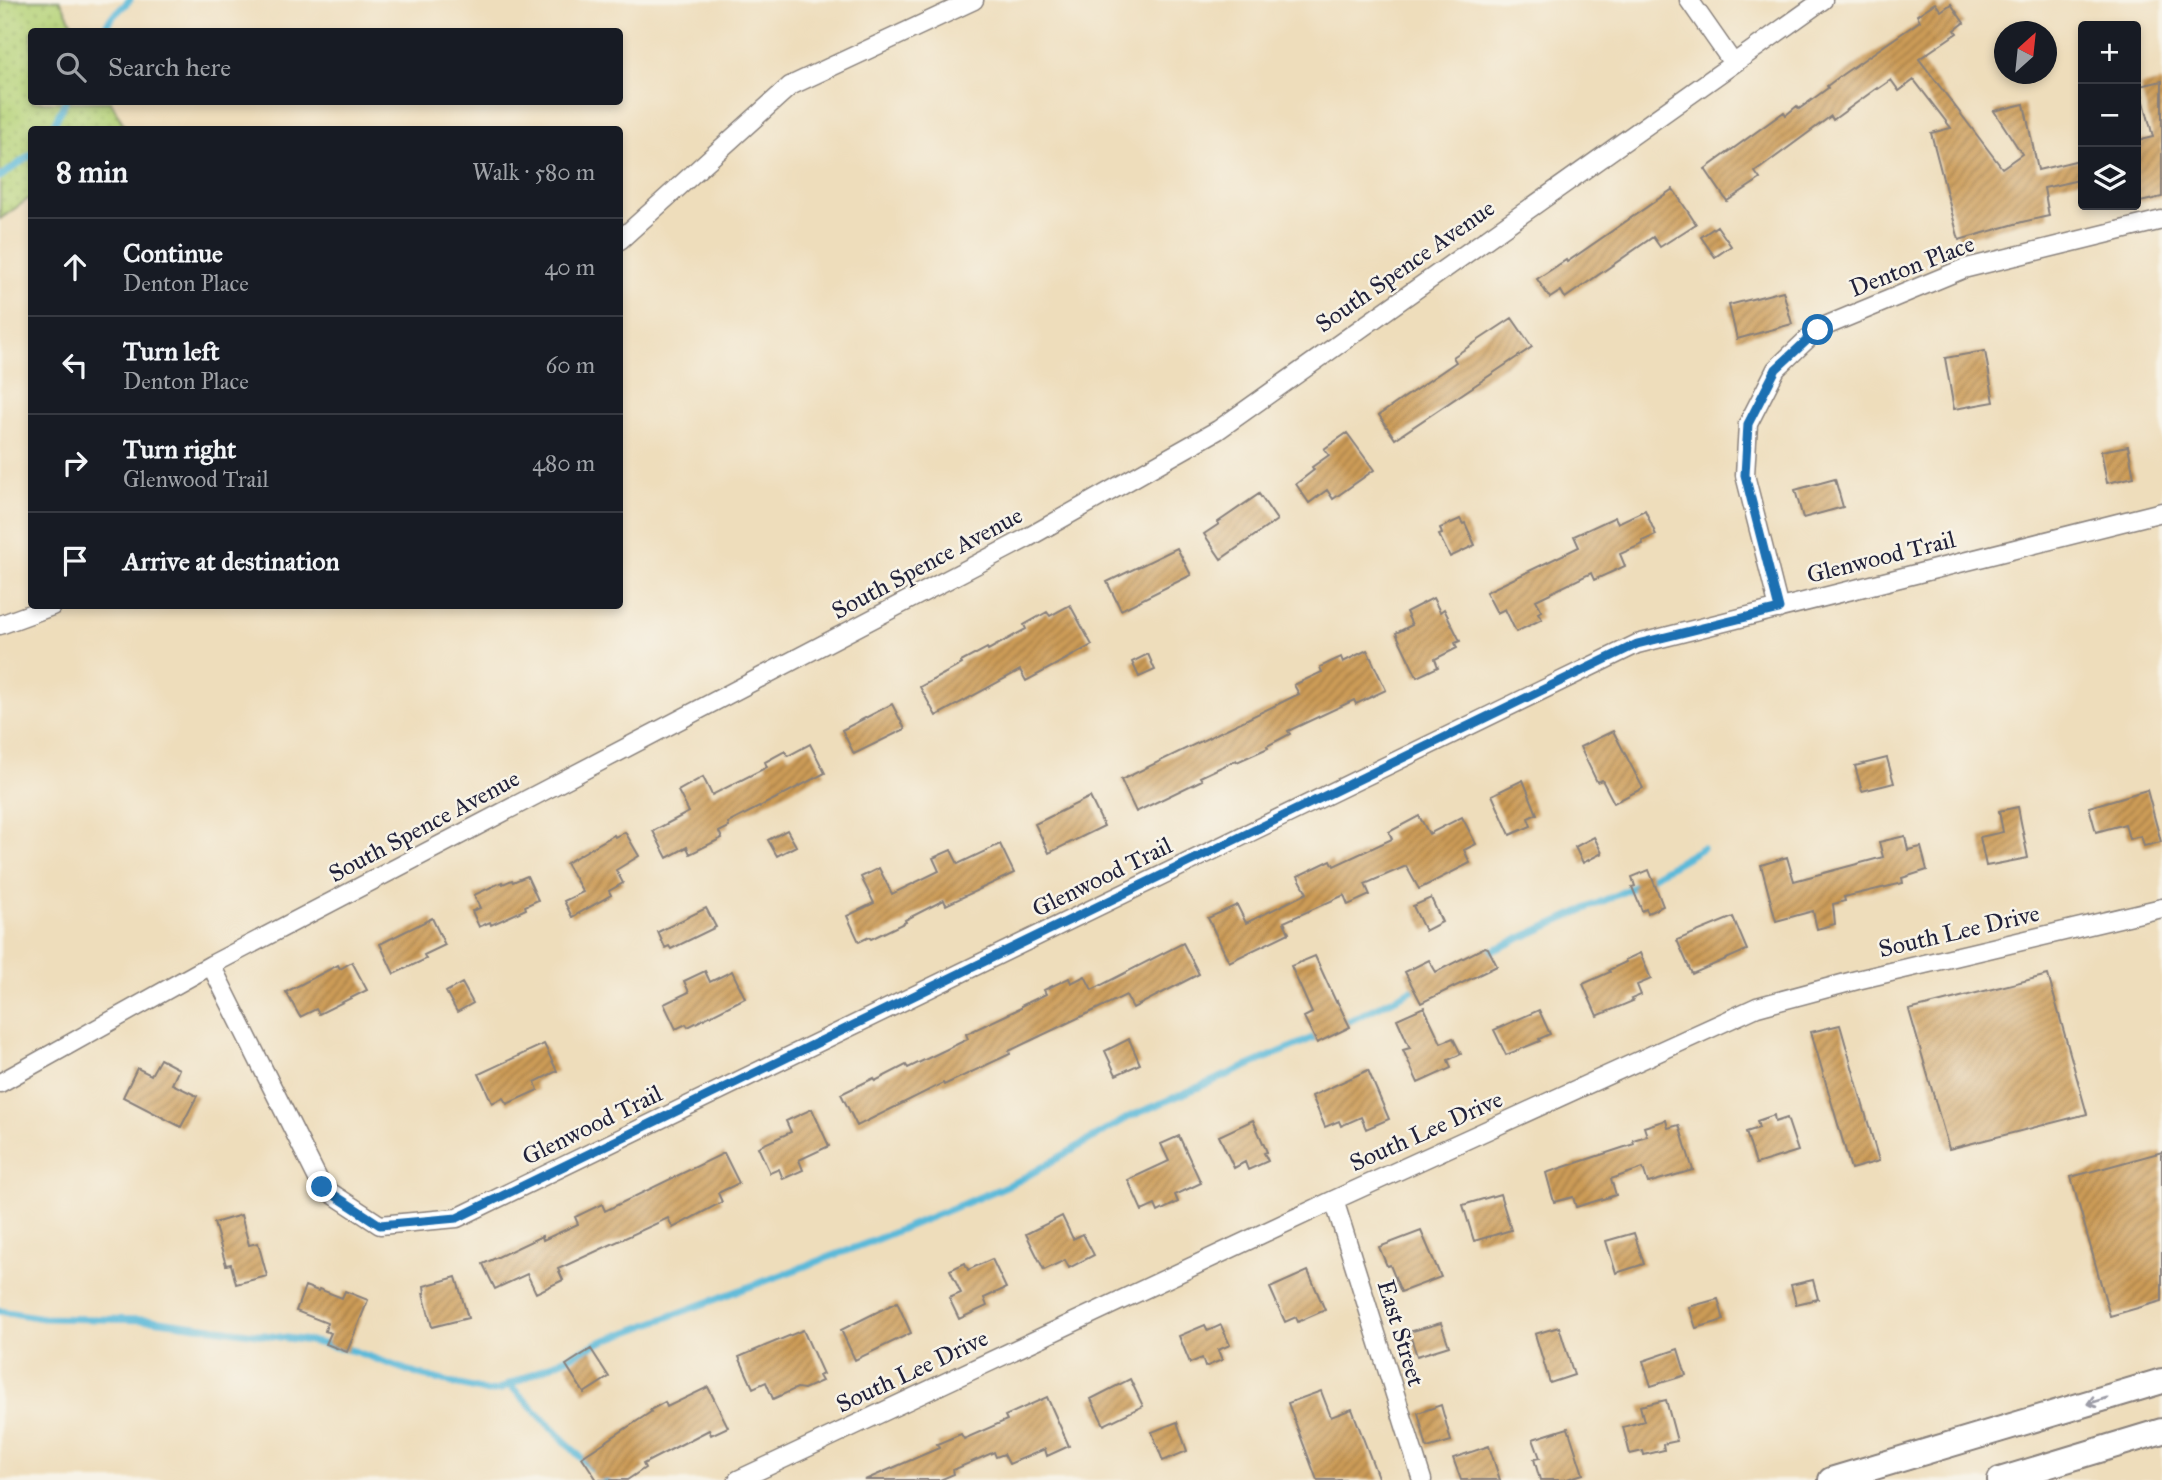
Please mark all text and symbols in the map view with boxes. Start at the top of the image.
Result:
north arrow [1994,21,2057,84]
map controls [2078,21,2141,210]
button: + [2078,21,2141,84]
search box [28,28,623,105]
icon: search [52,48,90,86]
text: Search here [108,51,231,83]
button: − [2078,84,2141,147]
button: layers [2078,147,2141,210]
text: 8 min [56,154,128,190]
text: Walk · 580 m [472,158,595,186]
street label: South Spence Avenue [1310,193,1500,339]
street label: Denton Place [1845,228,1979,304]
text: Continue [123,237,223,269]
icon: ahead [56,248,94,286]
text: 40 m [545,253,595,281]
text: Denton Place [123,269,249,297]
route start [1802,314,1833,345]
text: Turn left [123,335,219,367]
icon: left [56,346,94,384]
text: 60 m [546,351,595,379]
text: Denton Place [123,367,249,395]
text: Turn right [123,433,236,465]
icon: right [56,444,94,482]
text: 480 m [532,449,595,477]
text: Glenwood Trail [123,465,269,493]
street label: South Spence Avenue [826,500,1028,626]
street label: Glenwood Trail [1804,524,1959,590]
icon: arrive [56,542,94,580]
text: Arrive at destination [123,545,340,577]
street label: South Spence Avenue [323,763,525,889]
street label: Glenwood Trail [1027,830,1177,924]
street label: South Lee Drive [1876,898,2042,964]
street label: Glenwood Trail [517,1078,667,1172]
street label: South Lee Drive [1345,1084,1507,1178]
route end [306,1171,337,1202]
street label: East Street [1371,1276,1431,1390]
street label: South Lee Drive [831,1323,993,1419]
one-way arrow [2086,1395,2108,1408]

